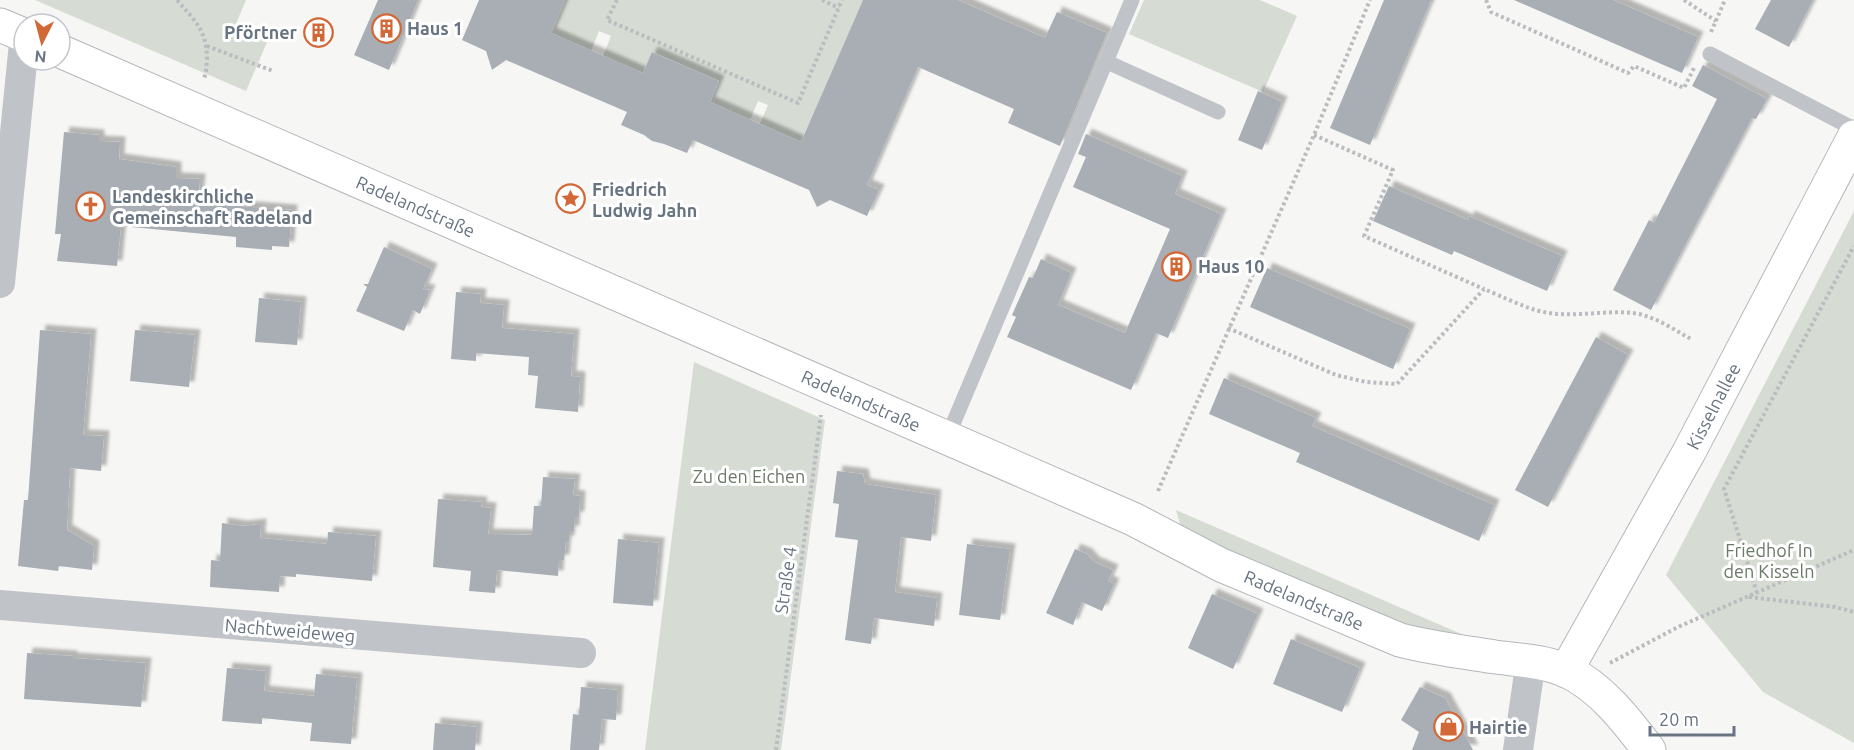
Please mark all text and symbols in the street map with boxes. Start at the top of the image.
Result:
north arrow [12,12,72,72]
building icon: Haus 1 [370,12,402,44]
building icon: Pförtner [302,16,334,48]
place label: Haus 1 [407,18,463,38]
place label: Pförtner [224,22,298,42]
text: N [34,47,47,66]
street label: Radelandstraße [353,171,478,241]
place label: Friedrich Ludwig Jahn [592,179,697,220]
place icon: Friedrich Ludwig Jahn [555,183,587,215]
place label: Landeskirchliche Gemeinschaft Radeland [112,186,312,227]
church icon: Landeskirchliche Gemeinschaft Radeland [75,190,107,222]
building icon: Haus 10 [1161,250,1193,282]
place label: Haus 10 [1198,256,1264,276]
street label: Kisselnallee [1682,359,1744,453]
street label: Radelandstraße [799,366,924,435]
park label: Zu den Eichen [693,466,805,486]
park label: Friedhof In den Kisseln [1723,540,1815,581]
street label: Straße 4 [770,545,800,615]
street label: Radelandstraße [1241,566,1367,634]
street label: Nachtweideweg [224,614,356,646]
scale bar [1650,699,1734,737]
text: 20 m [1659,709,1699,729]
shop icon: Hairtie [1432,711,1464,743]
place label: Hairtie [1469,717,1527,737]

